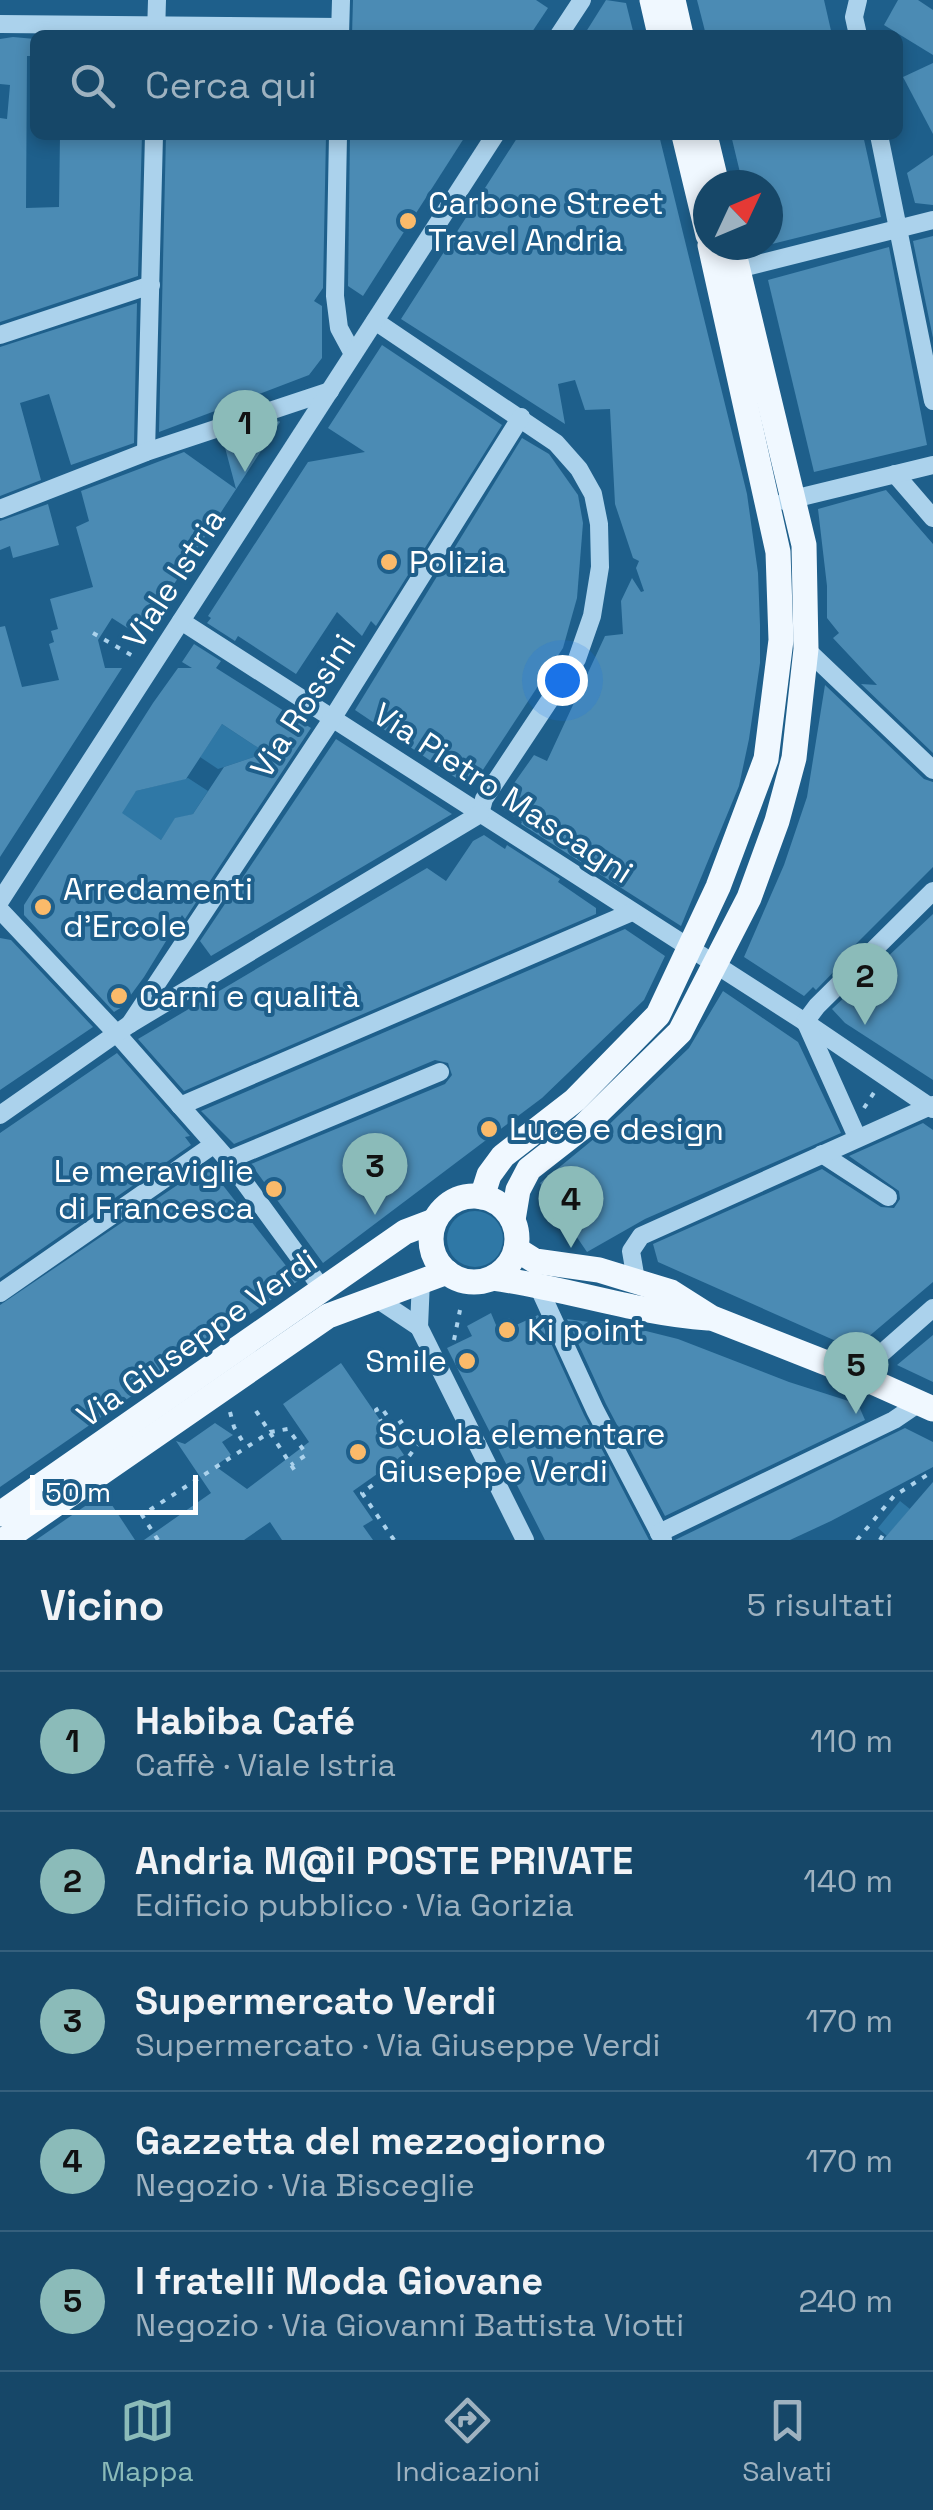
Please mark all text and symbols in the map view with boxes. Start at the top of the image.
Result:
search box [30,30,903,140]
icon: search [65,58,120,113]
text: Cerca qui [145,61,317,109]
north arrow [693,170,783,260]
place label: Carbone Street Travel Andria [428,183,664,260]
marker: Carbone Street Travel Andria [397,210,419,232]
pin: 1 [212,390,278,472]
street label: Viale Istria [114,501,234,655]
place label: Polizia [409,542,506,582]
marker: Polizia [378,551,400,573]
street label: Via Rossini [242,627,364,785]
your location [537,655,588,706]
street label: Via Pietro Mascagni [366,694,640,892]
place label: Arredamenti d'Ercole [63,869,253,946]
marker: Arredamenti d'Ercole [32,896,54,918]
pin: 2 [832,942,898,1025]
place label: Carni e qualità [139,976,360,1016]
marker: Carni e qualità [108,985,130,1007]
place label: Luce e design [509,1109,724,1149]
marker: Luce e design [478,1118,500,1140]
pin: 3 [342,1132,408,1215]
place label: Le meraviglie di Francesca [54,1151,254,1228]
pin: 4 [538,1166,604,1248]
marker: Le meraviglie di Francesca [263,1178,285,1200]
street label: Via Giuseppe Verdi [69,1240,325,1436]
place label: Ki point [527,1310,645,1350]
marker: Ki point [496,1319,518,1341]
pin: 5 [824,1332,888,1414]
place label: Smile [365,1341,447,1381]
marker: Smile [456,1350,478,1372]
place label: Scuola elementare Giuseppe Verdi [378,1414,665,1491]
marker: Scuola elementare Giuseppe Verdi [347,1441,369,1463]
scale bar [30,1470,198,1514]
text: 50 m [45,1474,111,1510]
text: Vicino [40,1579,165,1632]
text: 5 risultati [747,1585,893,1625]
text: Habiba Café [135,1697,355,1745]
text: 1 [65,1721,80,1761]
text: 110 m [810,1721,893,1761]
text: Caffè · Viale Istria [135,1745,396,1785]
text: Andria M@il POSTE PRIVATE [135,1837,633,1885]
text: 2 [63,1861,82,1901]
text: 140 m [803,1861,893,1901]
text: Edificio pubblico · Via Gorizia [135,1885,574,1925]
text: Supermercato Verdi [135,1977,496,2025]
text: 3 [63,2001,82,2041]
text: 170 m [806,2001,893,2041]
text: Supermercato · Via Giuseppe Verdi [135,2025,660,2065]
text: Gazzetta del mezzogiorno [135,2117,606,2165]
text: 4 [62,2141,83,2181]
text: 170 m [806,2141,893,2181]
text: Negozio · Via Bisceglie [135,2165,475,2205]
text: I fratelli Moda Giovane [135,2257,543,2305]
text: 5 [63,2281,82,2321]
text: 240 m [798,2281,893,2321]
text: Negozio · Via Giovanni Battista Viotti [135,2305,684,2345]
tab: Mappa [101,2393,194,2489]
tab: Indicazioni [396,2393,540,2489]
tab: Salvati [742,2393,832,2489]

